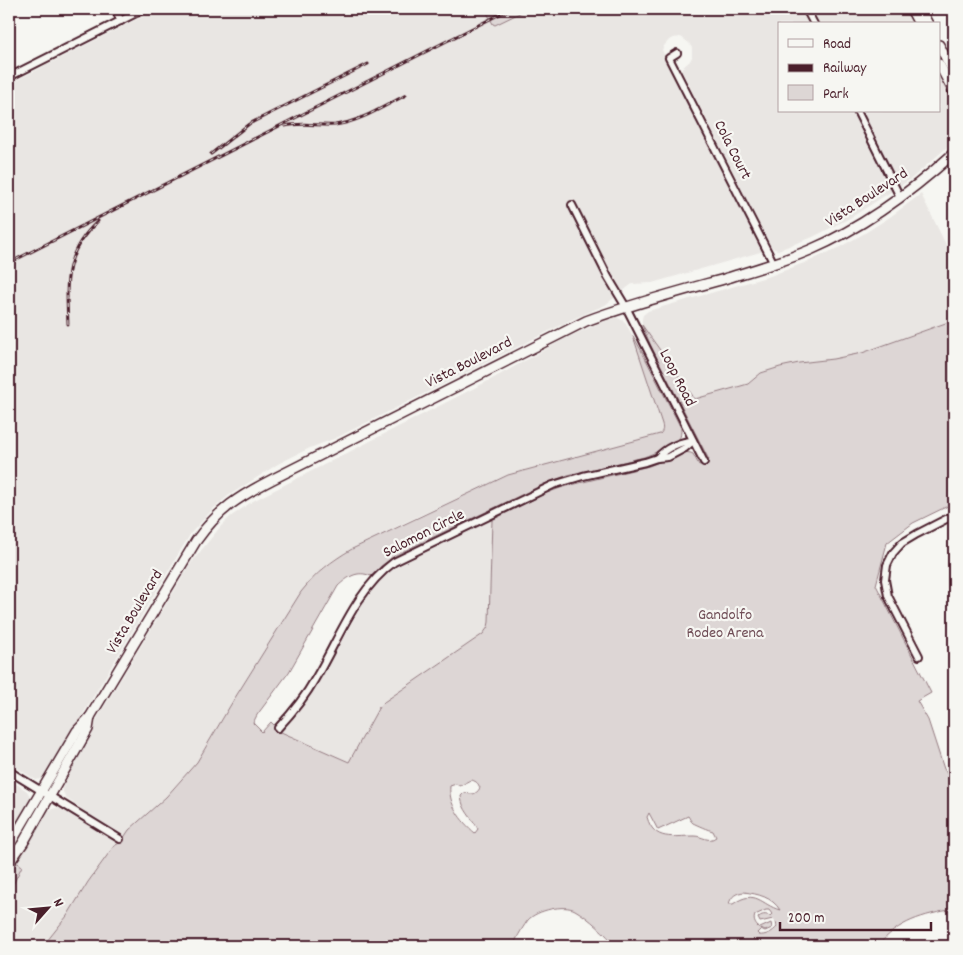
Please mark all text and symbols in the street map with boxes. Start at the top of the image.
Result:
legend [778,22,940,112]
text: Road [823,34,851,56]
text: Railway [823,58,867,80]
text: Park [823,84,849,106]
street label: Cola Court [707,116,757,184]
street label: Vista Boulevard [821,163,913,233]
street label: Vista Boulevard [422,331,516,395]
street label: Loop Road [653,345,701,411]
street label: Salomon Circle [379,504,469,564]
street label: Vista Boulevard [101,566,169,658]
park label: Gandolfo Rodeo Arena [687,604,764,645]
north arrow [22,882,72,932]
text: N [47,895,68,911]
scale bar [780,900,932,932]
text: 200 m [788,908,825,930]

